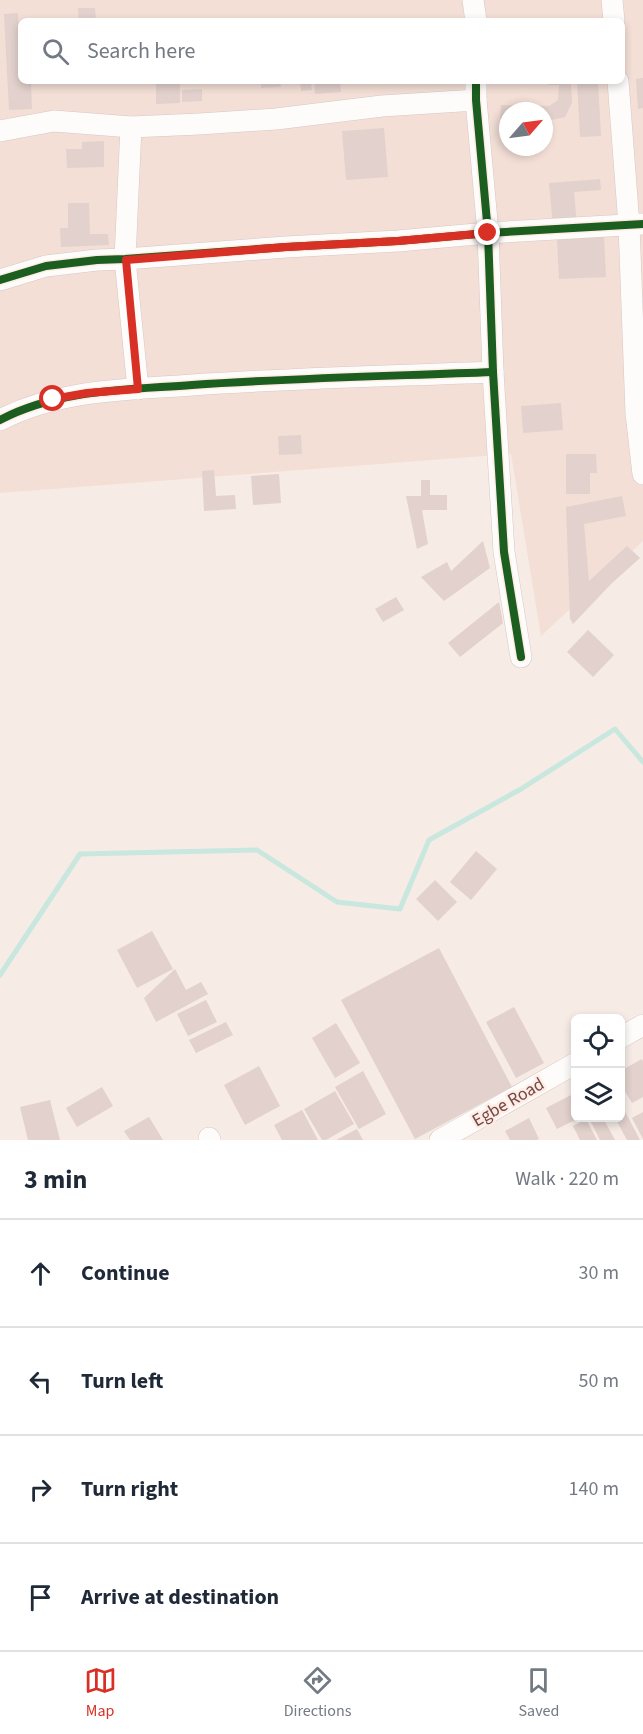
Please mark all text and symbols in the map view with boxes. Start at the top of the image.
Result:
search box [18,18,625,84]
icon: search [39,35,72,68]
text: Search here [87,35,195,67]
north arrow [499,102,553,156]
route end [474,219,500,245]
route start [39,385,65,411]
map controls [571,1014,625,1122]
button: locate [571,1014,625,1068]
button: layers [571,1068,625,1122]
street label: Egbe Road [468,1072,549,1133]
text: 3 min [24,1161,87,1198]
text: Walk · 220 m [515,1165,619,1193]
icon: ahead [24,1257,57,1290]
text: Continue [81,1257,170,1289]
text: 30 m [579,1259,619,1287]
icon: left [24,1365,57,1398]
text: Turn left [81,1365,163,1397]
text: 50 m [579,1367,619,1395]
icon: right [24,1473,57,1506]
text: Turn right [81,1473,178,1505]
text: 140 m [569,1475,619,1503]
icon: arrive [24,1581,57,1614]
text: Arrive at destination [81,1581,279,1613]
tab: Map [84,1664,117,1722]
tab: Directions [284,1664,351,1722]
tab: Saved [519,1664,559,1722]

